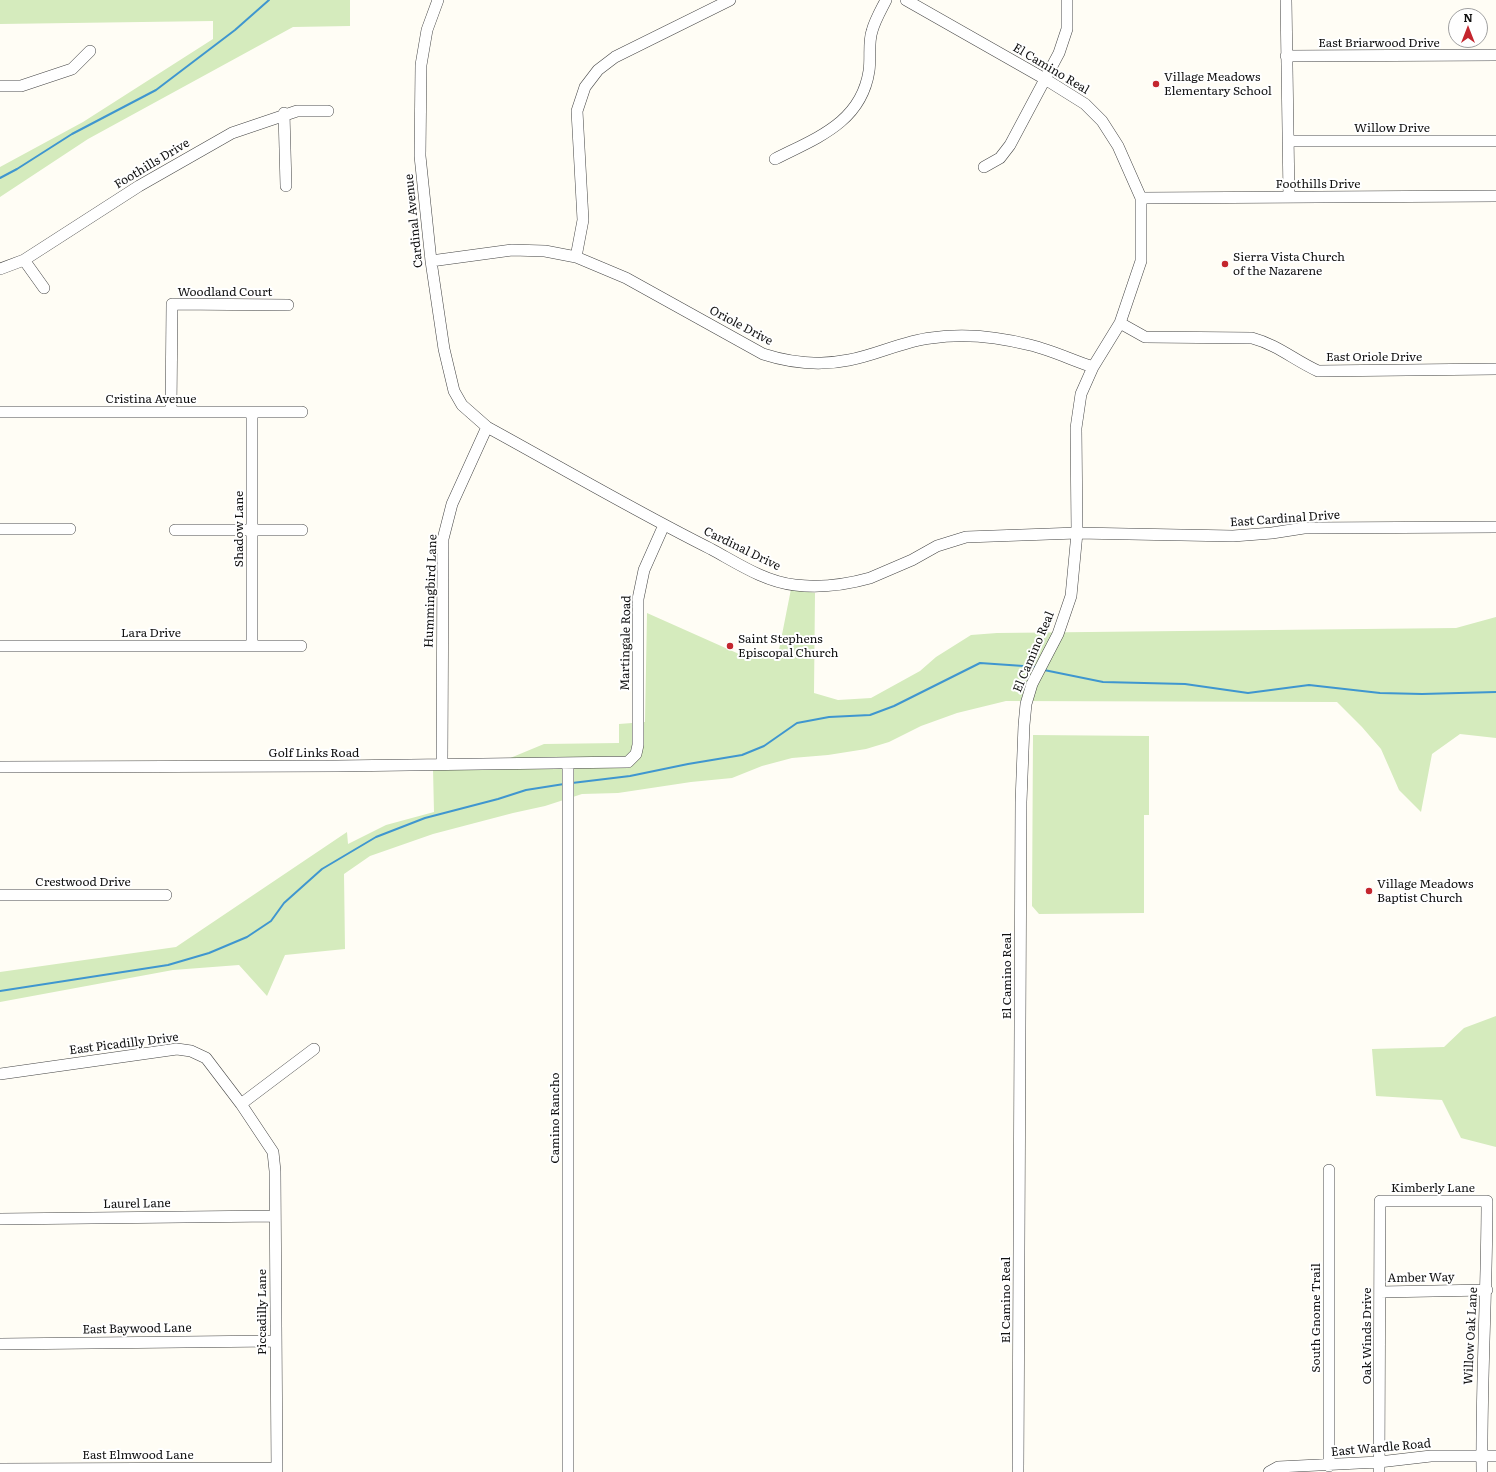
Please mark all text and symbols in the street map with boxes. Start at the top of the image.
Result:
north arrow [1448,8,1488,48]
text: N [1463,9,1473,25]
street label: East Briarwood Drive [1318,36,1440,50]
street label: El Camino Real [1010,41,1092,97]
place label: Village Meadows Elementary School [1164,70,1272,98]
marker: Village Meadows Elementary School [1151,79,1161,89]
street label: Willow Drive [1354,121,1430,135]
street label: Foothills Drive [112,136,192,192]
street label: Cardinal Avenue [402,173,426,269]
street label: Foothills Drive [1276,177,1360,191]
place label: Sierra Vista Church of the Nazarene [1233,250,1345,278]
marker: Sierra Vista Church of the Nazarene [1220,259,1230,269]
street label: Woodland Court [178,285,272,299]
street label: Oriole Drive [707,303,775,349]
street label: East Oriole Drive [1326,350,1422,364]
street label: Cristina Avenue [105,392,197,406]
street label: Shadow Lane [232,491,246,567]
street label: East Cardinal Drive [1229,508,1341,530]
street label: Cardinal Drive [701,524,783,574]
street label: Hummingbird Lane [422,534,440,648]
street label: Martingale Road [618,595,634,691]
street label: El Camino Real [1010,609,1058,695]
street label: Lara Drive [121,626,181,640]
place label: Saint Stephens Episcopal Church [738,632,839,660]
marker: Saint Stephens Episcopal Church [725,641,735,651]
street label: Golf Links Road [269,746,359,760]
street label: Crestwood Drive [35,875,131,889]
place label: Village Meadows Baptist Church [1377,877,1474,905]
marker: Village Meadows Baptist Church [1364,886,1374,896]
street label: El Camino Real [1000,933,1014,1019]
street label: East Picadilly Drive [69,1030,179,1058]
street label: Camino Rancho [548,1072,562,1164]
street label: Kimberly Lane [1391,1181,1475,1195]
street label: Laurel Lane [103,1196,171,1212]
street label: El Camino Real [999,1257,1013,1343]
street label: South Gnome Trail [1309,1263,1323,1373]
street label: Piccadilly Lane [255,1269,269,1355]
street label: Amber Way [1387,1270,1455,1286]
street label: Willow Oak Lane [1461,1287,1481,1385]
street label: Oak Winds Drive [1360,1288,1374,1384]
street label: East Baywood Lane [82,1321,192,1337]
street label: East Wardle Road [1330,1436,1432,1460]
street label: East Elmwood Lane [82,1448,194,1462]

